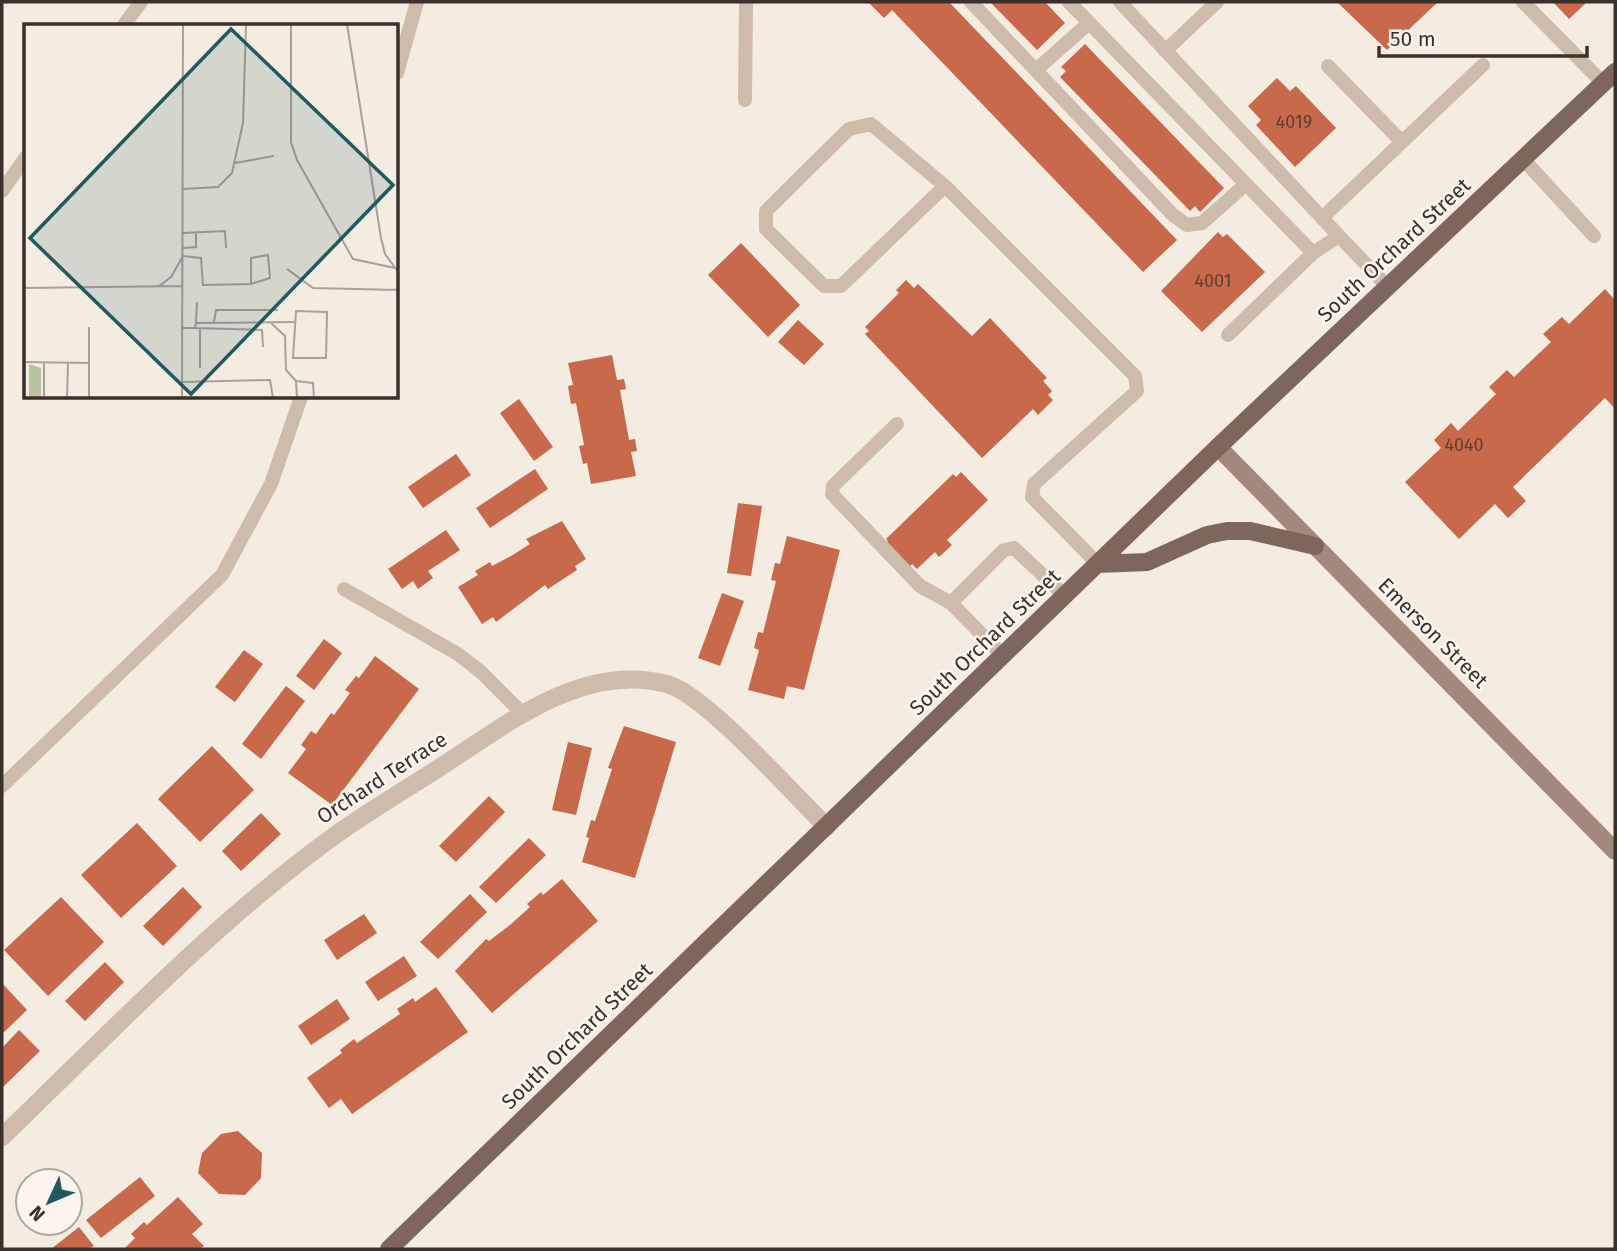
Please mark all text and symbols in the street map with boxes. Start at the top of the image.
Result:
scale bar [1379,14,1587,58]
inset map [24,24,399,399]
text: 50 m [1390,26,1436,52]
house number: 4019 [1276,111,1312,133]
street label: South Orchard Street [1312,172,1476,328]
house number: 4001 [1194,270,1232,292]
house number: 4040 [1444,434,1484,456]
street label: South Orchard Street [904,563,1066,721]
street label: Emerson Street [1372,572,1494,694]
street label: Orchard Terrace [312,726,452,830]
street label: South Orchard Street [496,957,658,1115]
north arrow [14,1167,84,1237]
text: N [24,1201,50,1226]

